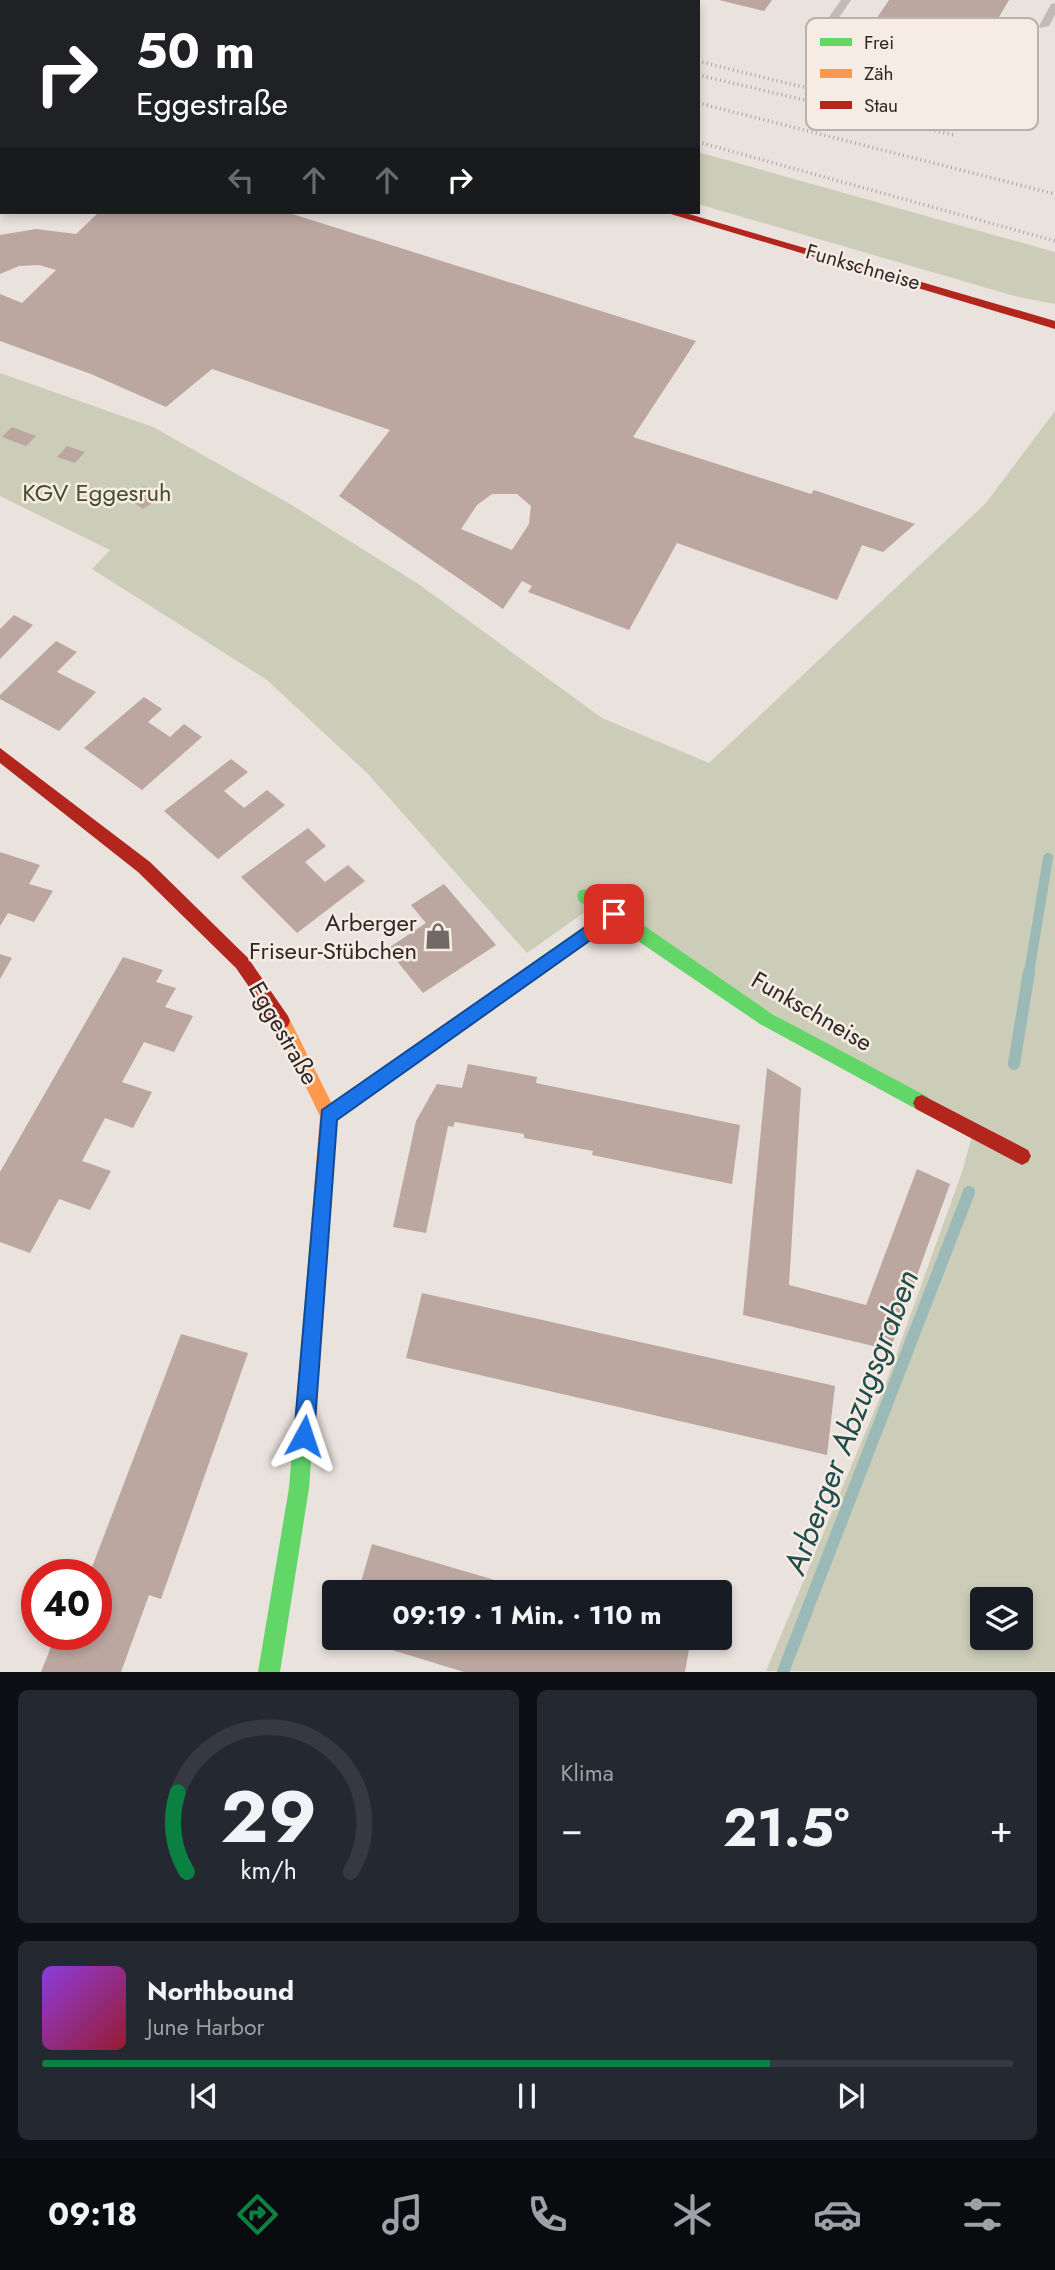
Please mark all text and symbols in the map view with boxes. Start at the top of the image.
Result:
text: 50 m [136,16,255,86]
legend [806,18,1038,130]
icon: right [21,28,112,119]
text: Frei [864,29,894,56]
text: Zäh [864,60,894,87]
text: Eggestraße [136,81,288,127]
text: Stau [864,92,898,119]
icon: left [222,161,260,199]
icon: ahead [295,161,333,199]
icon: ahead [368,161,406,199]
icon: right [441,161,479,199]
street label: Funkschneise [802,236,924,298]
park label: KGV Eggesruh [22,475,172,510]
pin [584,884,644,944]
icon: arrive [595,895,633,933]
place label: Arberger Friseur-Stübchen [249,905,418,968]
shop icon: Arberger Friseur-Stübchen [423,921,453,951]
street label: Funkschneise [745,962,879,1060]
street label: Eggestraße [240,975,328,1091]
water label: Arberger Abzugsgraben [771,1263,930,1582]
position arrow [267,1399,341,1473]
speed limit sign: 40 [21,1559,112,1650]
map controls [970,1587,1033,1650]
button: layers [970,1587,1033,1650]
text: 09:19 · 1 Min. · 110 m [392,1596,662,1634]
text: Klima [561,1756,614,1790]
text: 29 [220,1765,316,1870]
text: 21.5° [723,1790,849,1866]
text: − [561,1801,583,1856]
text: + [990,1801,1013,1856]
text: km/h [240,1852,297,1888]
text: Northbound [147,1972,294,2010]
text: June Harbor [147,2010,264,2044]
icon: previous [185,2077,223,2115]
icon: pause [508,2077,546,2115]
icon: next [832,2077,870,2115]
icon: directions [233,2190,282,2239]
icon: music [378,2190,427,2239]
icon: phone [523,2190,572,2239]
icon: climate [668,2190,717,2239]
icon: car [813,2190,862,2239]
icon: filters [958,2190,1007,2239]
text: 09:18 [48,2191,137,2237]

